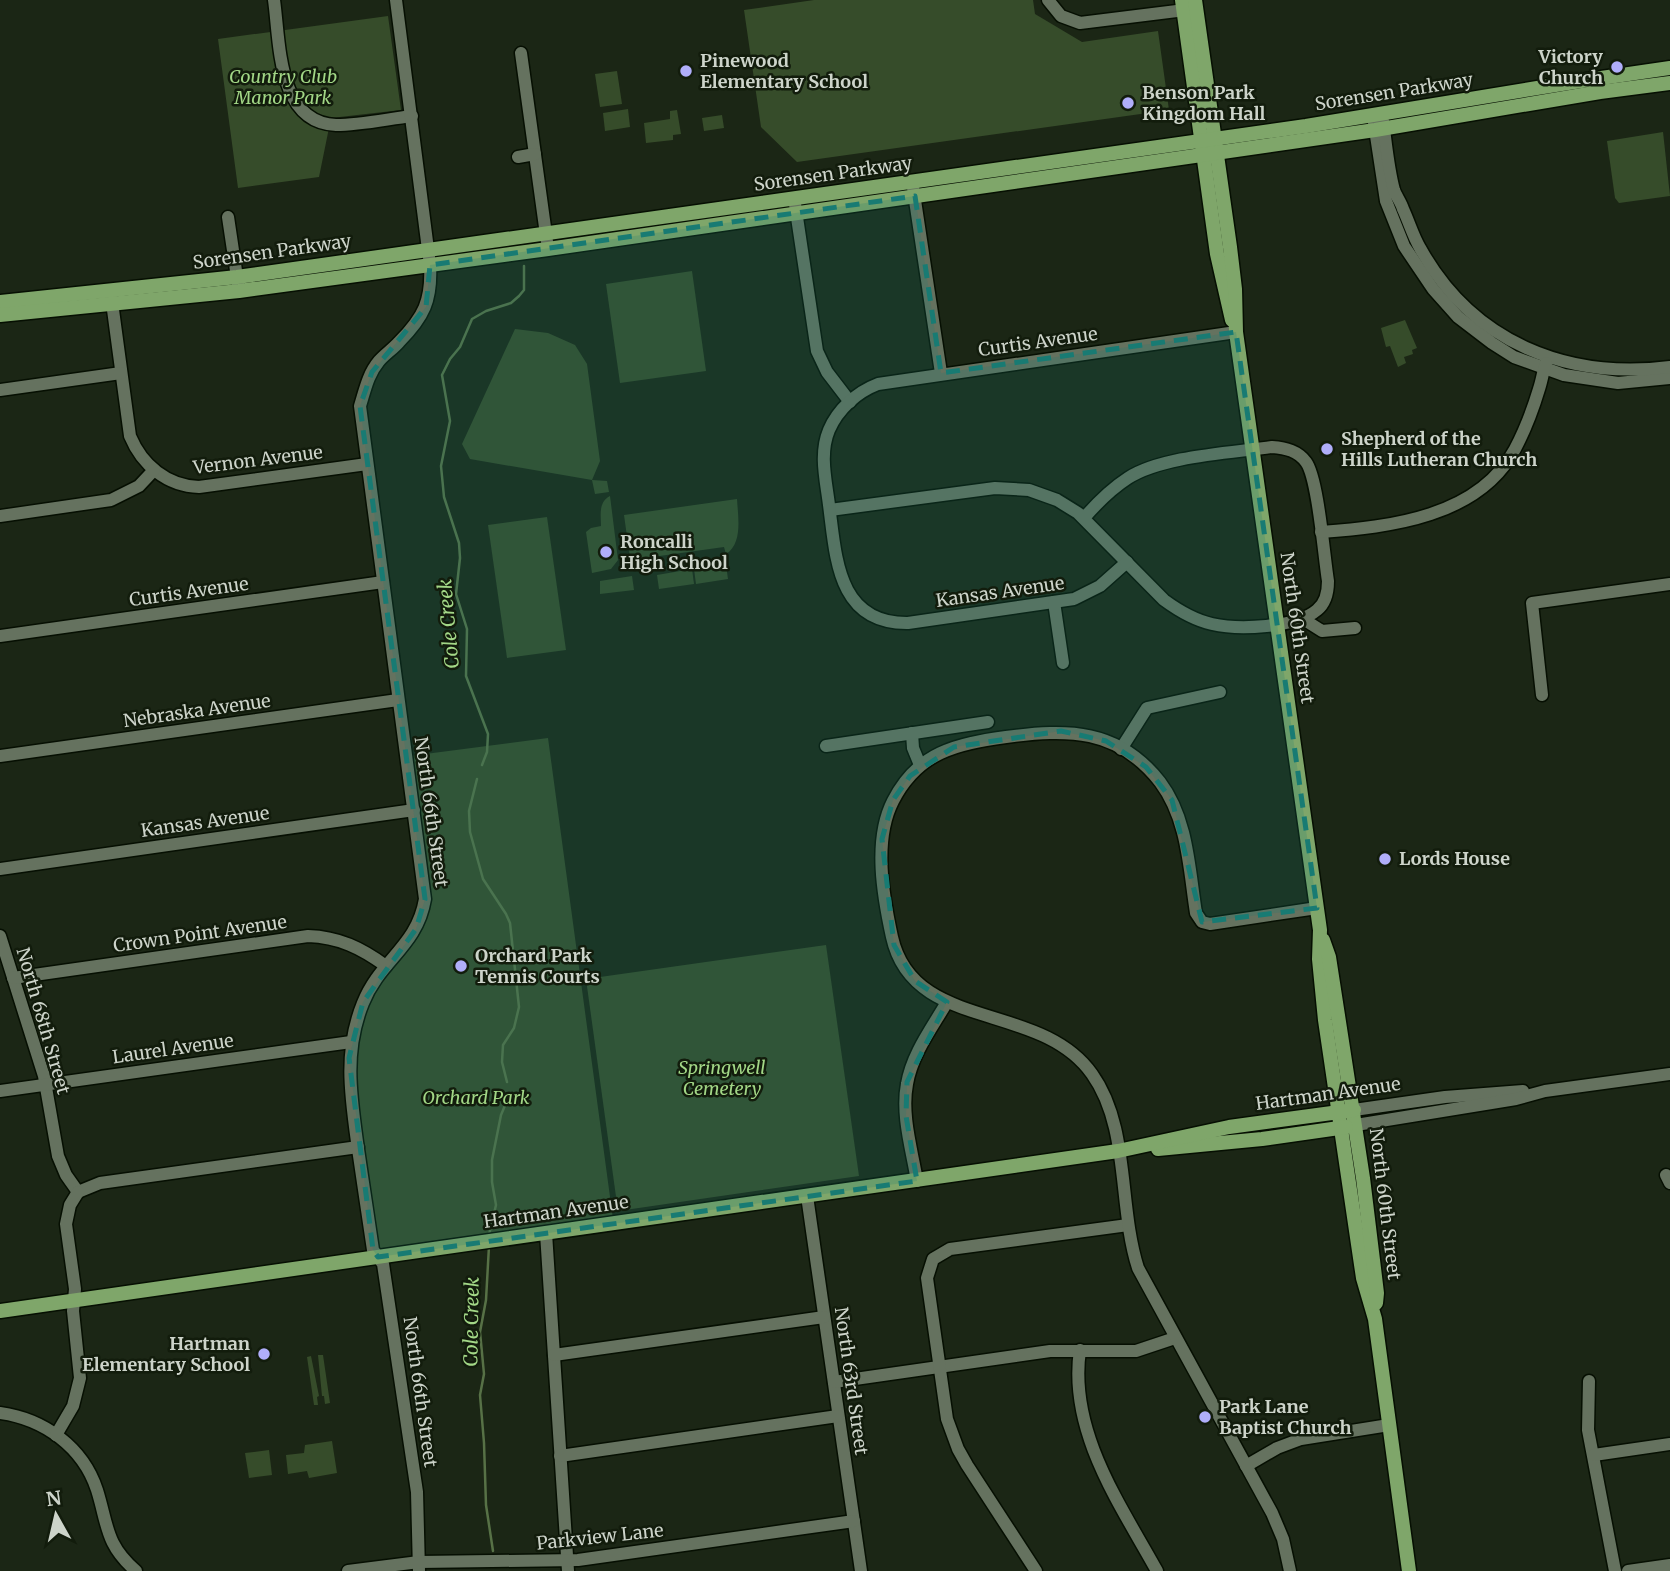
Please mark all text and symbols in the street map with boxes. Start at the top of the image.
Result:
place label: Victory Church [1537,45,1603,89]
place label: Pinewood Elementary School [700,49,868,93]
marker: Victory Church [1609,59,1625,75]
marker: Pinewood Elementary School [678,63,694,79]
park label: Country Club Manor Park [229,65,337,109]
street label: Sorensen Parkway [1313,68,1475,115]
place label: Benson Park Kingdom Hall [1142,81,1266,125]
marker: Benson Park Kingdom Hall [1120,95,1136,111]
street label: Sorensen Parkway [752,151,914,196]
street label: Sorensen Parkway [191,229,353,274]
street label: Curtis Avenue [977,322,1099,361]
place label: Shepherd of the Hills Lutheran Church [1341,427,1537,471]
street label: Vernon Avenue [191,440,324,479]
marker: Shepherd of the Hills Lutheran Church [1319,441,1335,457]
place label: Roncalli High School [620,530,728,574]
marker: Roncalli High School [598,544,614,560]
street label: North 60th Street [1275,551,1319,705]
street label: Kansas Avenue [934,571,1066,612]
street label: Curtis Avenue [128,572,250,611]
water label: Cole Creek [432,578,464,670]
street label: Nebraska Avenue [122,689,272,732]
street label: North 66th Street [410,735,453,889]
street label: Kansas Avenue [139,801,271,842]
place label: Lords House [1399,847,1510,870]
marker: Lords House [1377,851,1393,867]
street label: Crown Point Avenue [112,910,288,957]
place label: Orchard Park Tennis Courts [475,944,600,988]
street label: North 68th Street [12,945,75,1097]
marker: Orchard Park Tennis Courts [453,958,469,974]
street label: Laurel Avenue [111,1029,235,1068]
park label: Springwell Cemetery [678,1056,766,1100]
street label: Hartman Avenue [1254,1072,1402,1115]
park label: Orchard Park [422,1086,530,1109]
street label: North 60th Street [1365,1127,1406,1281]
street label: Hartman Avenue [482,1190,630,1233]
water label: Cole Creek [458,1276,484,1367]
street label: North 63rd Street [830,1305,873,1456]
street label: North 66th Street [399,1315,442,1469]
place label: Hartman Elementary School [82,1332,250,1376]
marker: Hartman Elementary School [256,1346,272,1362]
place label: Park Lane Baptist Church [1219,1395,1351,1439]
marker: Park Lane Baptist Church [1197,1409,1213,1425]
north arrow [21,1480,91,1550]
text: N [45,1485,63,1511]
street label: Parkview Lane [535,1518,665,1555]

